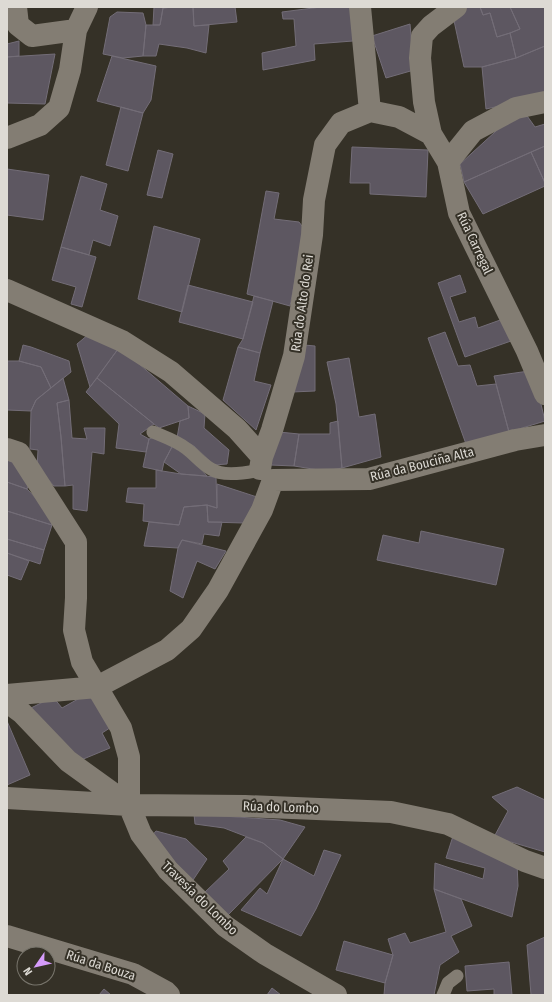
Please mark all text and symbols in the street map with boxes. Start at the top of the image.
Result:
street label: Rúa Carregal [454,210,496,277]
street label: Rúa do Alto do Rei [288,254,316,352]
street label: Rúa da Bouciña Alta [369,444,475,484]
street label: Rúa do Lombo [243,798,320,816]
street label: Travesía do Lombo [159,858,241,938]
north arrow [16,946,56,986]
street label: Rúa da Bouza [65,947,137,983]
text: N [21,965,35,978]

